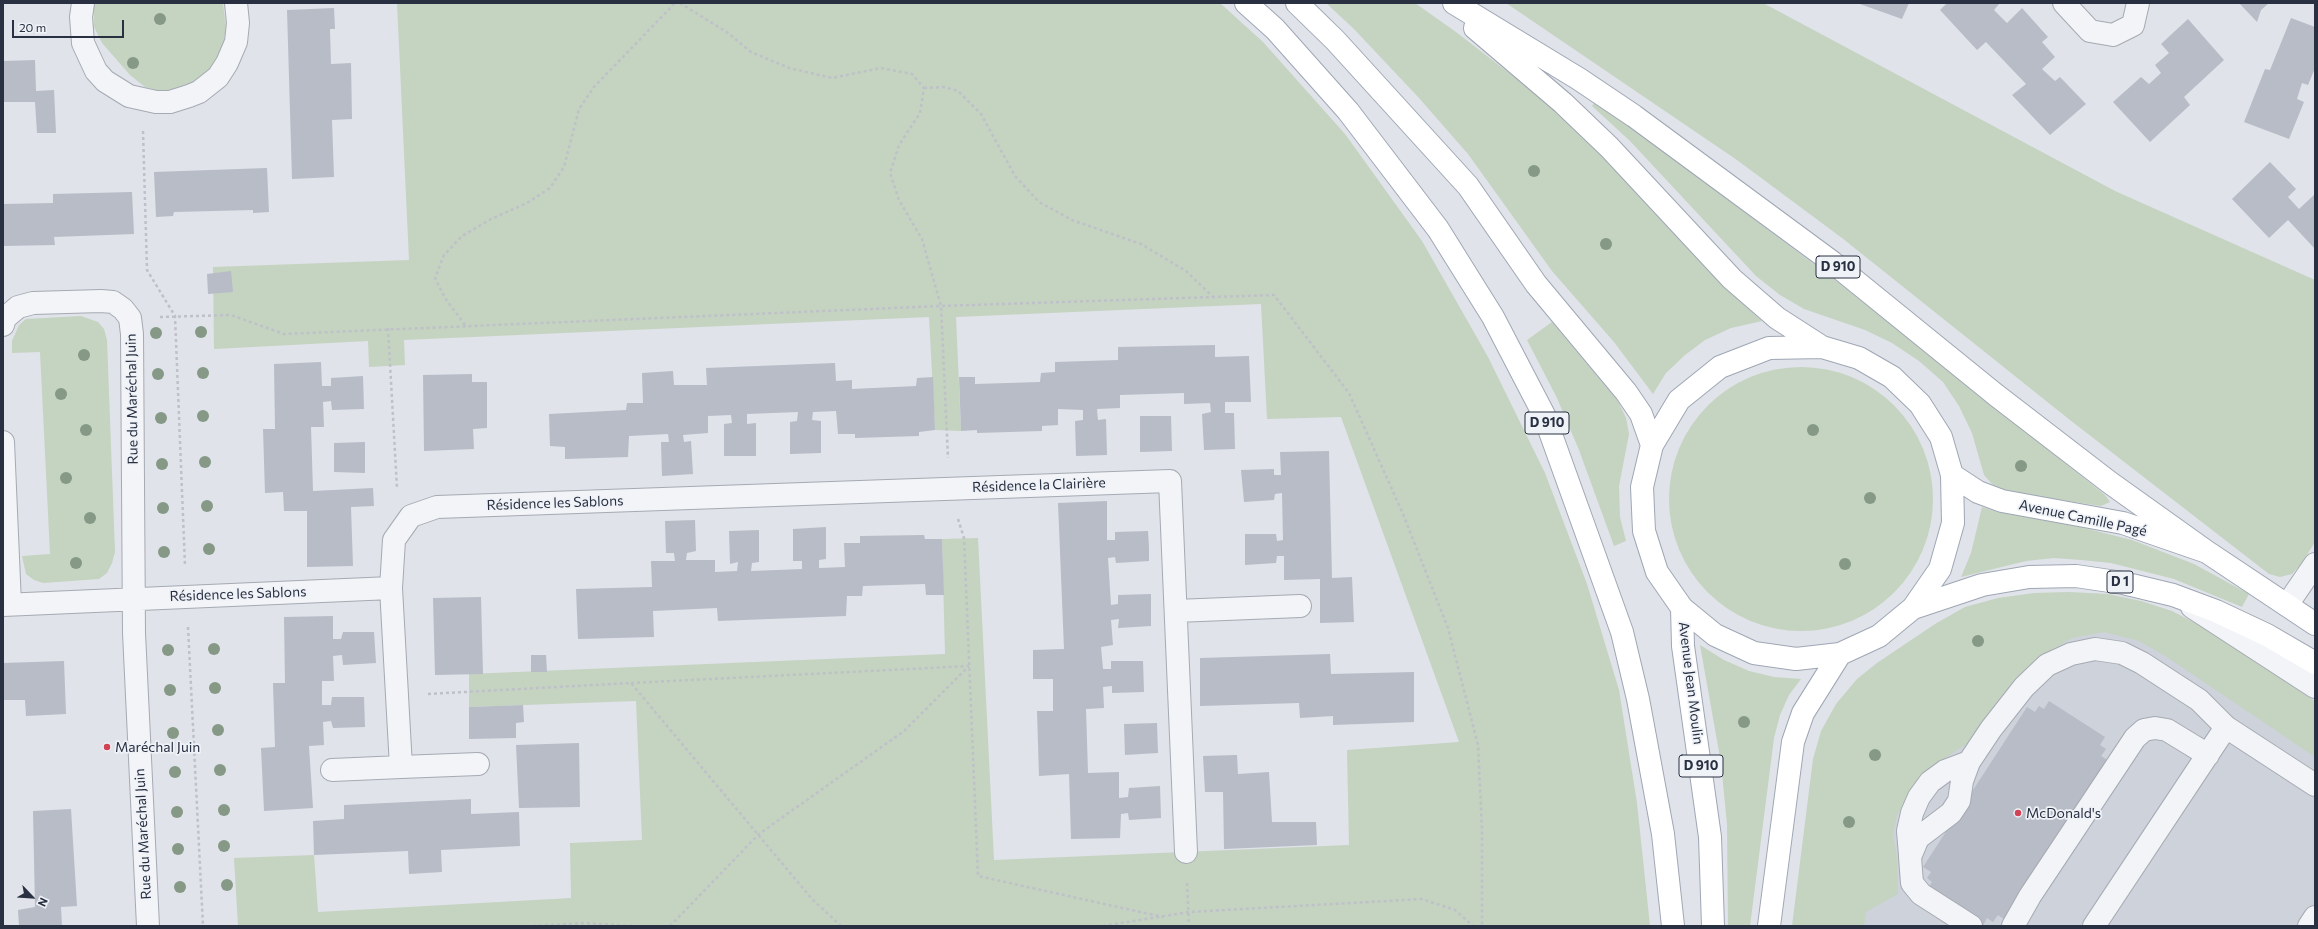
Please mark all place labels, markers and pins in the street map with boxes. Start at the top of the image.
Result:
place label: Maréchal Juin [115,739,200,755]
marker: Maréchal Juin [102,742,112,752]
place label: McDonald's [2026,805,2101,821]
marker: McDonald's [2013,808,2023,818]

